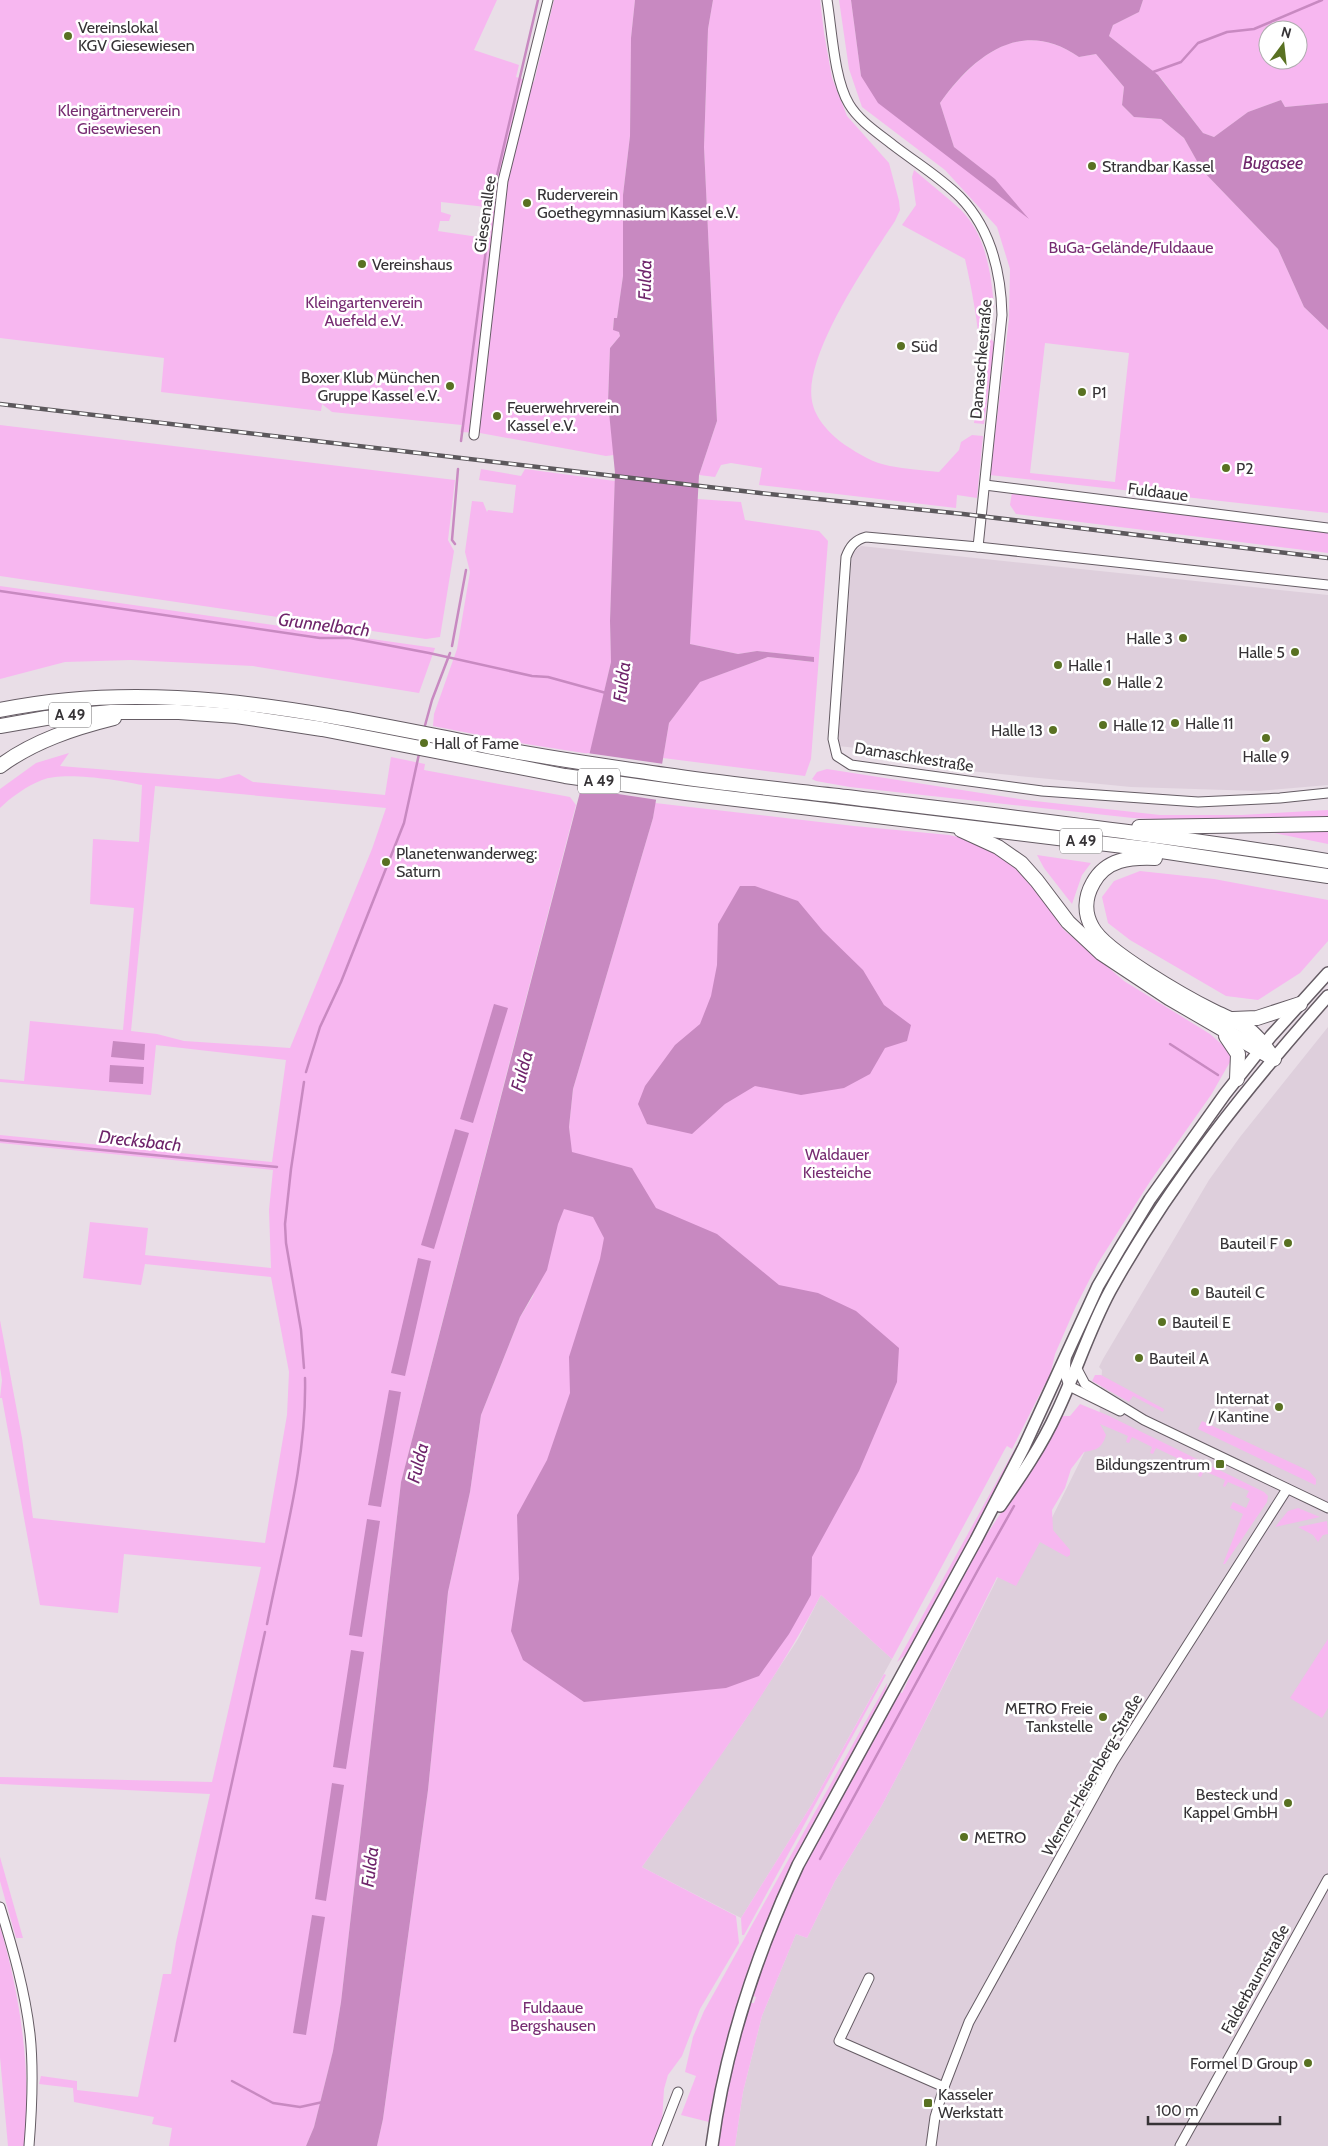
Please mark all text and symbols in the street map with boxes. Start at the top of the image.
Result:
place label: Vereinslokal KGV Giesewiesen [78,18,195,55]
north arrow [1258,20,1308,70]
text: N [1279,22,1293,42]
marker: Vereinslokal KGV Giesewiesen [62,30,74,42]
park label: Kleingärtnerverein Giesewiesen [58,101,180,138]
water label: Bugasee [1243,152,1303,174]
place label: Strandbar Kassel [1102,157,1214,176]
marker: Strandbar Kassel [1086,160,1098,172]
street label: Giesenallee [470,174,500,254]
place label: Ruderverein Goethegymnasium Kassel e.V. [537,185,738,222]
marker: Ruderverein Goethegymnasium Kassel e.V. [521,197,533,209]
park label: BuGa-Gelände/Fuldaaue [1048,238,1214,257]
place label: Vereinshaus [372,255,453,274]
marker: Vereinshaus [356,258,368,270]
water label: Fulda [634,260,656,300]
park label: Kleingartenverein Auefeld e.V. [305,293,423,330]
street label: Damaschkestraße [966,298,996,420]
place label: Süd [911,337,938,356]
marker: Süd [895,340,907,352]
place label: Boxer Klub München Gruppe Kassel e.V. [301,368,440,405]
marker: Boxer Klub München Gruppe Kassel e.V. [444,380,456,392]
place label: P1 [1092,383,1106,402]
marker: P1 [1076,386,1088,398]
place label: Feuerwehrverein Kassel e.V. [507,398,619,435]
marker: Feuerwehrverein Kassel e.V. [491,410,503,422]
place label: P2 [1236,459,1254,478]
marker: P2 [1220,462,1232,474]
street label: Fuldaaue [1127,479,1189,505]
water label: Grunnelbach [277,608,371,642]
place label: Halle 3 [1126,629,1173,648]
marker: Halle 3 [1177,632,1189,644]
place label: Halle 5 [1238,643,1285,662]
marker: Halle 5 [1289,646,1301,658]
place label: Halle 1 [1068,656,1111,675]
marker: Halle 1 [1052,659,1064,671]
water label: Fulda [609,661,635,703]
place label: Halle 2 [1117,673,1163,692]
marker: Halle 2 [1101,676,1113,688]
road number: A 49 [49,702,91,728]
place label: Halle 11 [1185,714,1234,733]
place label: Halle 12 [1113,716,1165,735]
marker: Halle 11 [1169,717,1181,729]
marker: Halle 12 [1097,719,1109,731]
place label: Halle 13 [991,721,1043,740]
marker: Halle 13 [1047,724,1059,736]
marker: Halle 9 [1260,732,1272,744]
place label: Hall of Fame [434,734,519,753]
marker: Hall of Fame [418,737,430,749]
street label: Damaschkestraße [853,738,975,776]
place label: Halle 9 [1242,747,1290,766]
road number: A 49 [578,768,620,794]
road number: A 49 [1060,828,1102,854]
place label: Planetenwanderweg: Saturn [396,844,537,881]
marker: Planetenwanderweg: Saturn [380,856,392,868]
water label: Fulda [506,1049,538,1093]
water label: Drecksbach [97,1126,183,1156]
park label: Waldauer Kiesteiche [803,1145,871,1182]
place label: Bauteil F [1220,1234,1279,1253]
marker: Bauteil F [1282,1237,1294,1249]
place label: Bauteil C [1205,1283,1265,1302]
marker: Bauteil C [1189,1286,1201,1298]
place label: Bauteil E [1172,1313,1231,1332]
marker: Bauteil E [1156,1316,1168,1328]
place label: Bauteil A [1149,1349,1209,1368]
marker: Bauteil A [1133,1352,1145,1364]
place label: Internat / Kantine [1208,1389,1270,1426]
marker: Internat / Kantine [1273,1401,1285,1413]
water label: Fulda [402,1441,434,1485]
place label: Bildungszentrum [1095,1455,1210,1474]
marker: Bildungszentrum [1214,1458,1226,1470]
street label: Werner-Heisenberg-Straße [1038,1691,1146,1859]
place label: METRO Freie Tankstelle [1005,1699,1093,1736]
marker: METRO Freie Tankstelle [1097,1711,1109,1723]
place label: Besteck und Kappel GmbH [1183,1785,1278,1822]
marker: Besteck und Kappel GmbH [1282,1797,1294,1809]
place label: METRO [974,1828,1026,1847]
marker: METRO [958,1831,970,1843]
water label: Fulda [357,1846,383,1888]
street label: Falderbaumstraße [1217,1921,1293,2037]
park label: Fuldaaue Bergshausen [510,1998,596,2035]
place label: Formel D Group [1190,2054,1298,2073]
marker: Formel D Group [1302,2057,1314,2069]
place label: Kasseler Werkstatt [938,2085,1004,2122]
scale bar [1148,2094,1280,2126]
marker: Kasseler Werkstatt [922,2097,934,2109]
text: 100 m [1156,2102,1198,2120]

